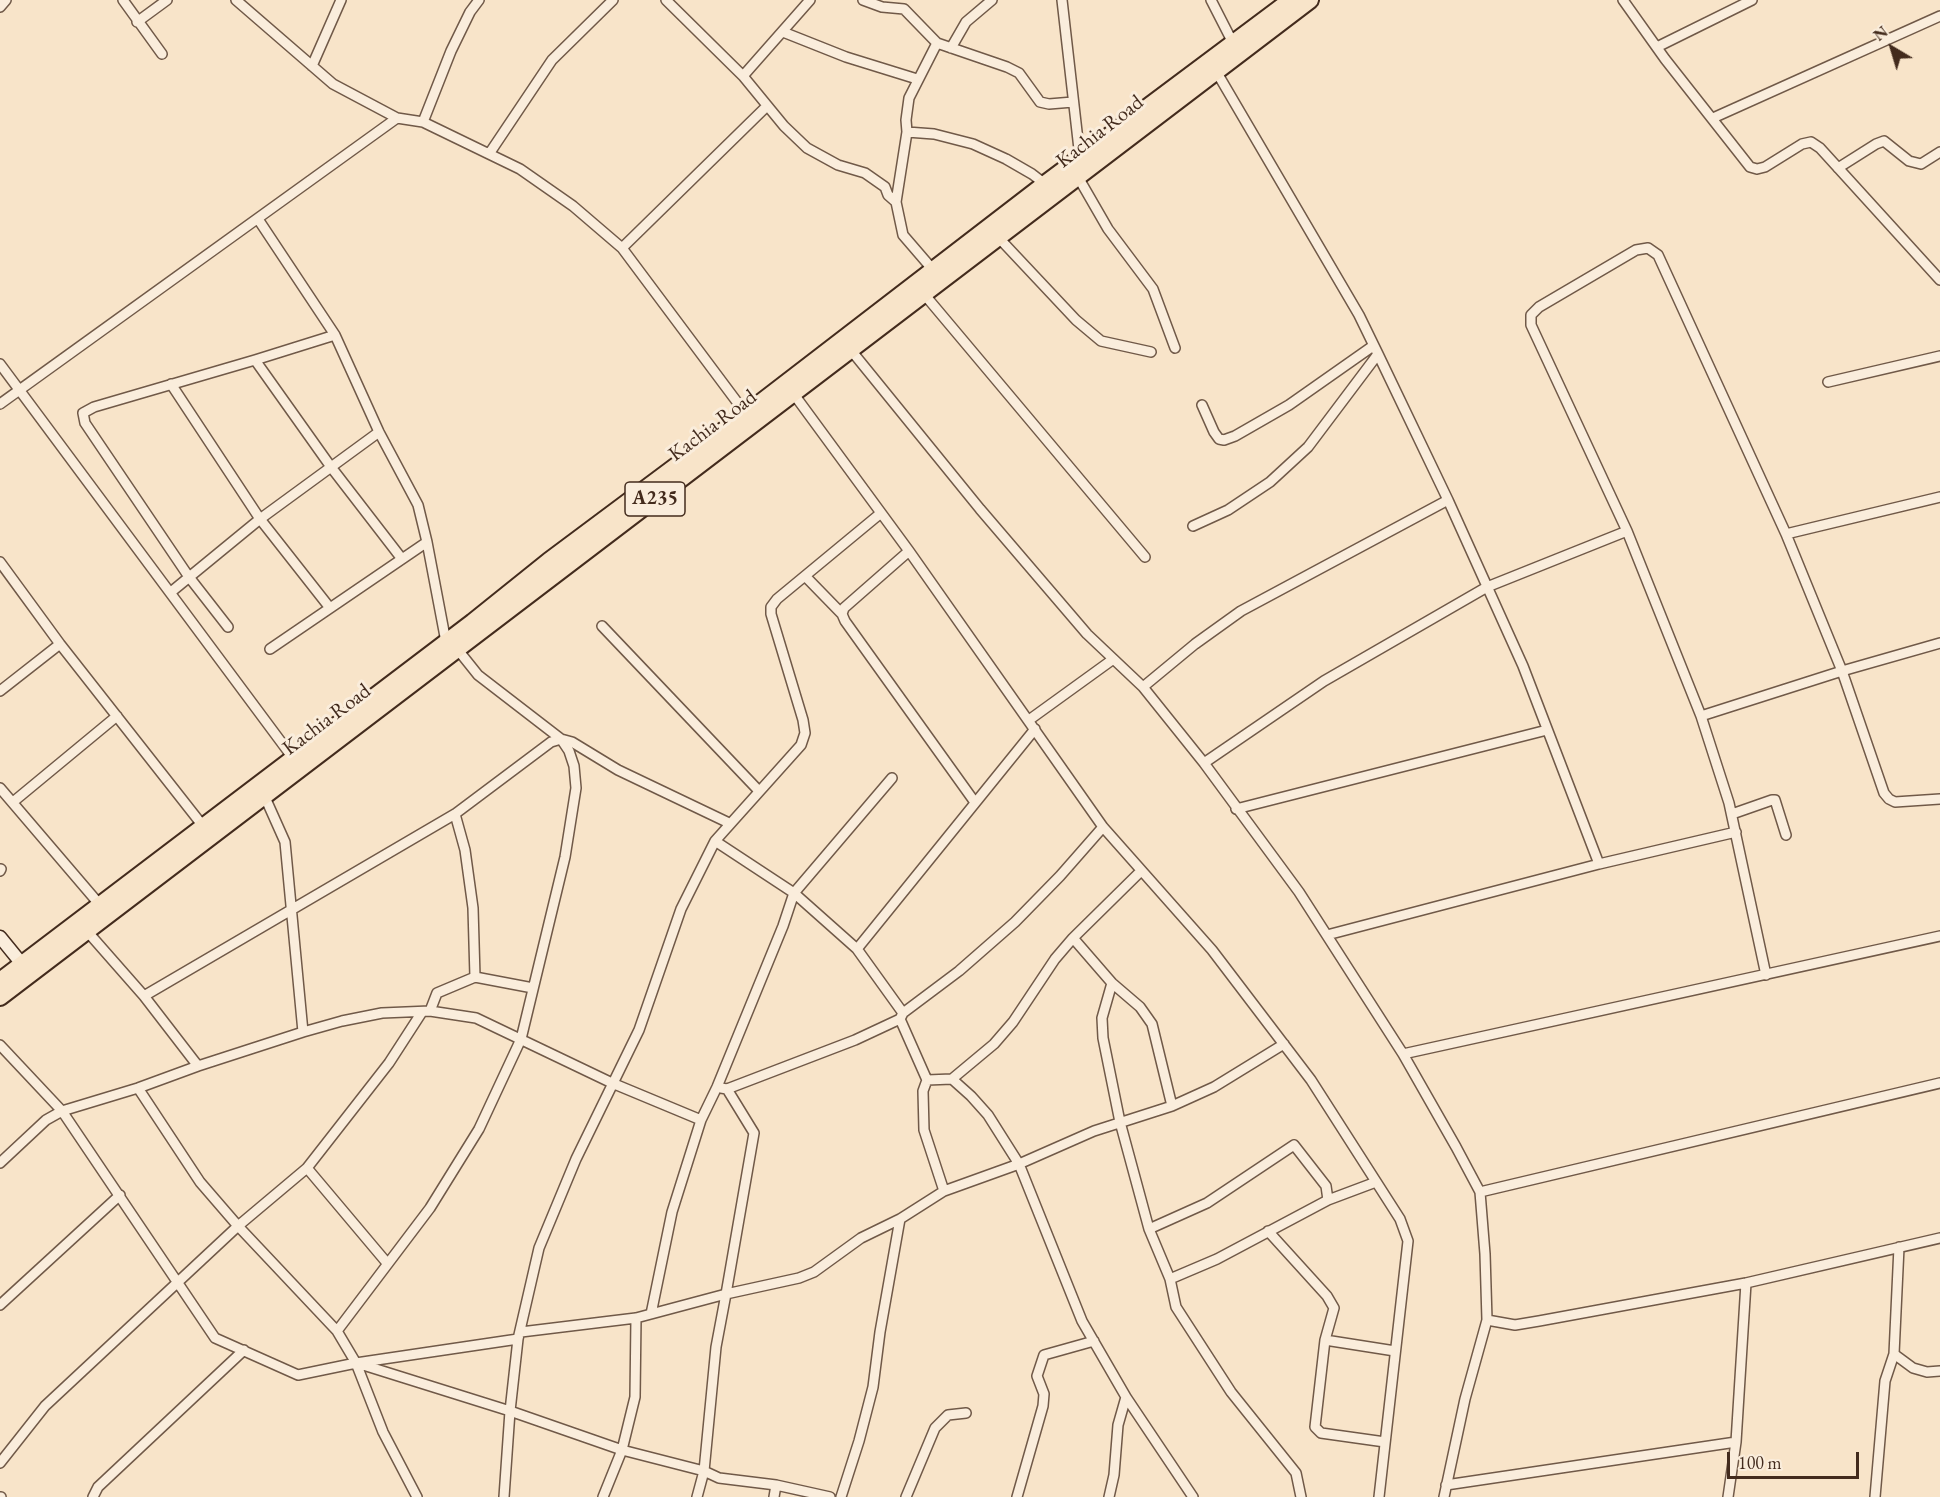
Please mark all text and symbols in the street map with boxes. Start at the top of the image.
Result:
north arrow [1862,18,1922,78]
text: N [1869,21,1892,46]
street label: Kachia Road [1051,90,1149,174]
street label: Kachia Road [664,385,762,467]
road number: A235 [625,482,685,516]
street label: Kachia Road [278,679,376,761]
scale bar [1730,1440,1862,1478]
text: 100 m [1738,1451,1782,1474]

